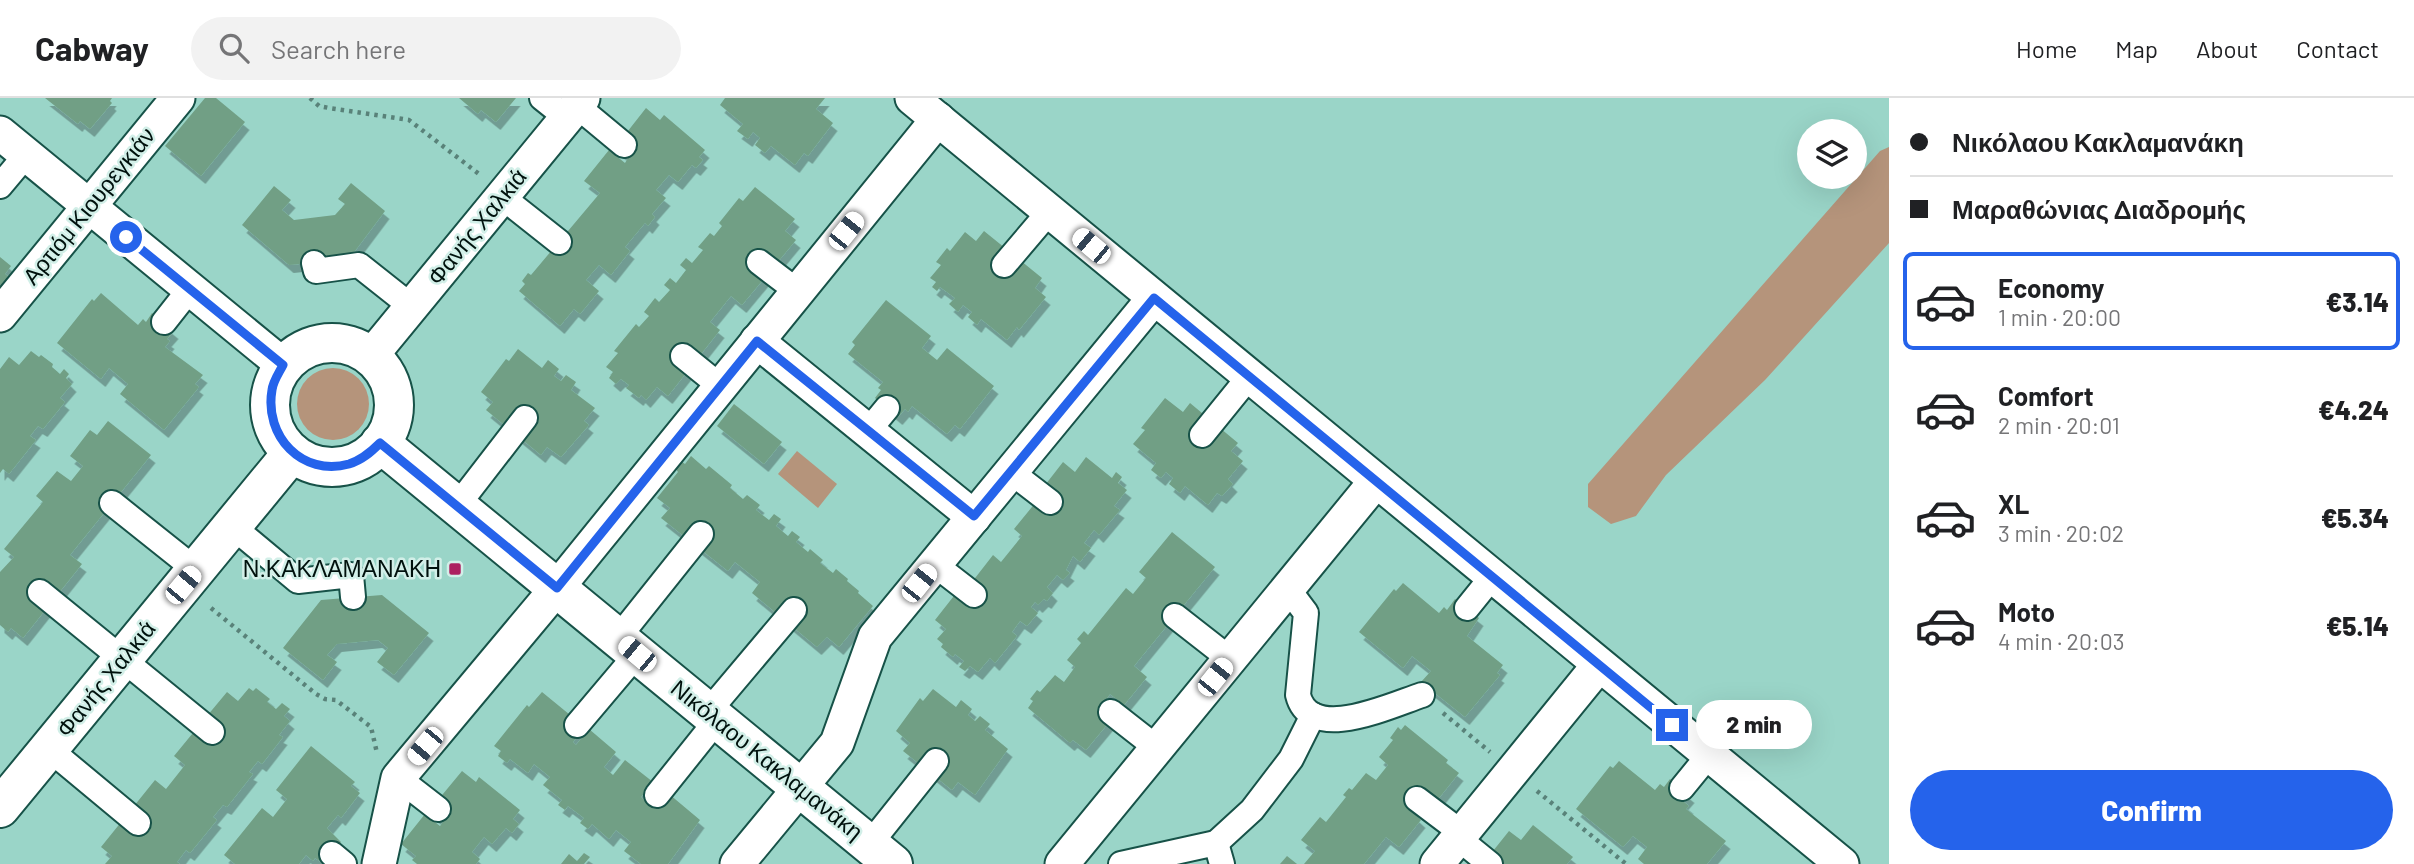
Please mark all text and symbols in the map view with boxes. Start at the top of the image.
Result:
search box [191,17,681,80]
text: Cabway [35,28,149,68]
icon: search [215,29,253,67]
text: Search here [271,33,406,64]
text: Home [2016,34,2077,63]
text: Map [2115,34,2158,63]
text: About [2196,34,2258,63]
text: Contact [2296,34,2379,63]
map controls [1797,119,1867,189]
button: layers [1797,119,1867,189]
street label: Αρτιόμ Κιουρεγκιάν [16,121,160,290]
text: Νικόλαου Κακλαμανάκη [1952,126,2244,157]
street label: Φανής Χαλκιά [421,163,532,290]
text: Μαραθώνιας Διαδρομής [1952,193,2246,224]
car [825,208,868,254]
route start [110,221,142,253]
car [1069,224,1114,268]
icon: car [1914,270,1977,333]
text: Economy [1998,272,2104,303]
text: €3.14 [2326,286,2389,317]
text: 1 min · 20:00 [1998,303,2121,331]
icon: car [1914,378,1977,441]
text: Comfort [1998,380,2094,411]
text: €4.24 [2318,394,2389,425]
text: 2 min · 20:01 [1998,411,2120,439]
icon: car [1914,486,1977,549]
text: XL [1998,488,2029,519]
text: €5.34 [2321,502,2389,533]
text: 3 min · 20:02 [1998,519,2124,547]
place label: Ν.ΚΑΚΛΑΜΑΝΑΚΗ [243,554,441,582]
car [898,560,941,606]
marker: Ν.ΚΑΚΛΑΜΑΝΑΚΗ [447,561,463,577]
car [162,562,205,608]
icon: car [1914,594,1977,657]
text: Moto [1998,596,2055,627]
text: €5.14 [2326,610,2389,641]
street label: Φανής Χαλκιά [50,615,161,742]
text: 4 min · 20:03 [1998,627,2125,655]
car [615,632,660,676]
car [1194,654,1237,700]
street label: Νικόλαου Κακλαμανάκη [666,673,869,845]
callout: 2 min [1696,700,1812,750]
route end [1656,709,1688,741]
text: 2 min [1726,710,1782,738]
car [404,723,447,769]
button: Confirm [1910,770,2393,850]

